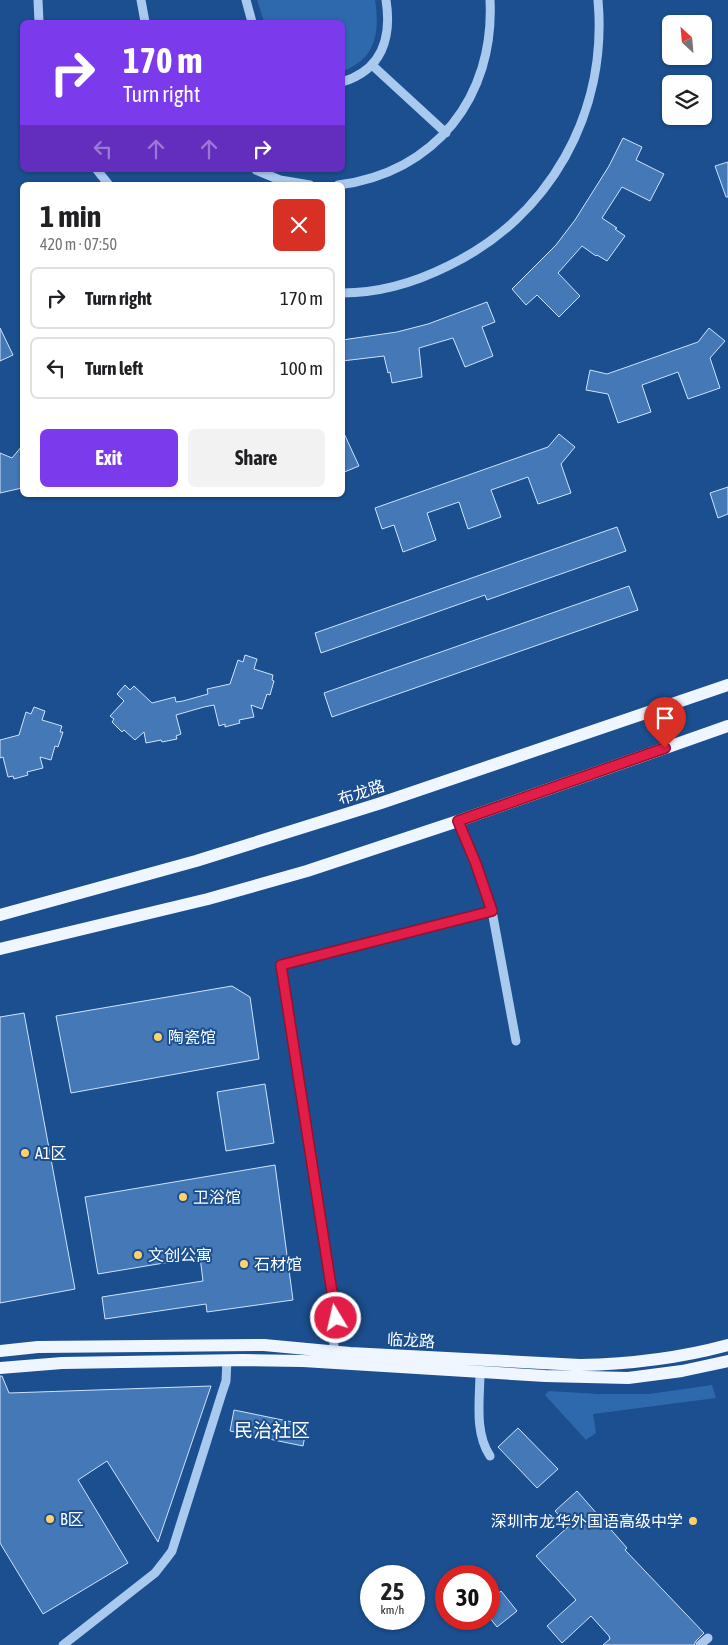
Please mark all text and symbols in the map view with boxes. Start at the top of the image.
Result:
north arrow [662,15,712,65]
map controls [662,15,712,125]
icon: right [40,40,105,105]
text: 170 m [123,40,202,80]
button: layers [662,75,712,125]
text: Turn right [123,81,200,107]
icon: left [89,135,117,163]
icon: ahead [142,135,170,163]
icon: ahead [195,135,223,163]
icon: right [248,135,276,163]
text: 1 min [40,199,101,233]
button: close [273,199,325,251]
text: 420 m · 07:50 [40,235,117,253]
icon: right [42,284,70,312]
text: Turn right [85,287,152,309]
text: 170 m [280,287,323,309]
icon: left [42,354,70,382]
text: Turn left [85,357,143,379]
text: 100 m [280,357,323,379]
button: Exit [40,429,178,487]
button: Share [188,429,325,487]
pin [644,697,686,748]
icon: arrive [651,704,679,732]
street label: 布龙路 [335,776,387,808]
place label: 陶瓷馆 [168,1028,216,1046]
marker: 陶瓷馆 [152,1031,164,1043]
place label: A1区 [35,1144,66,1162]
marker: A1区 [19,1147,31,1159]
place label: 卫浴馆 [193,1188,241,1206]
marker: 卫浴馆 [177,1191,189,1203]
place label: 文创公寓 [148,1246,212,1264]
marker: 文创公寓 [132,1249,144,1261]
place label: 石材馆 [254,1255,302,1273]
marker: 石材馆 [238,1258,250,1270]
position arrow [309,1291,361,1343]
street label: 临龙路 [387,1330,435,1350]
district label: 民治社区 [234,1419,310,1441]
place label: B区 [60,1510,84,1528]
place label: 深圳市龙华外国语高级中学 [491,1512,683,1530]
marker: B区 [44,1513,56,1525]
marker: 深圳市龙华外国语高级中学 [687,1515,699,1527]
speed limit sign: 30 [435,1565,500,1630]
text: 25 [381,1577,404,1605]
text: km/h [381,1603,404,1617]

